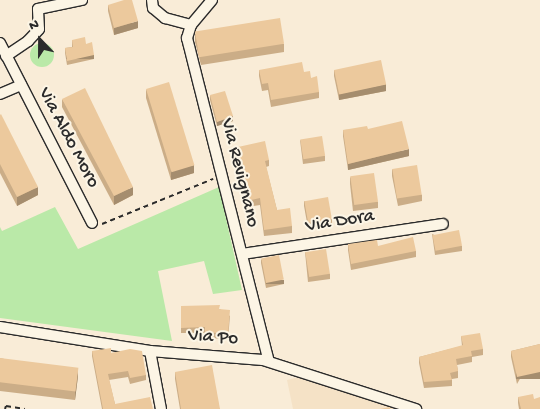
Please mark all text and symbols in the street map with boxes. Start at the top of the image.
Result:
north arrow [15,15,65,65]
text: N [27,16,42,35]
street label: Via Aldo Moro [32,84,104,192]
street label: Via Revignano [214,116,264,230]
street label: Via Dora [304,205,376,239]
street label: Via Po [187,325,239,351]

